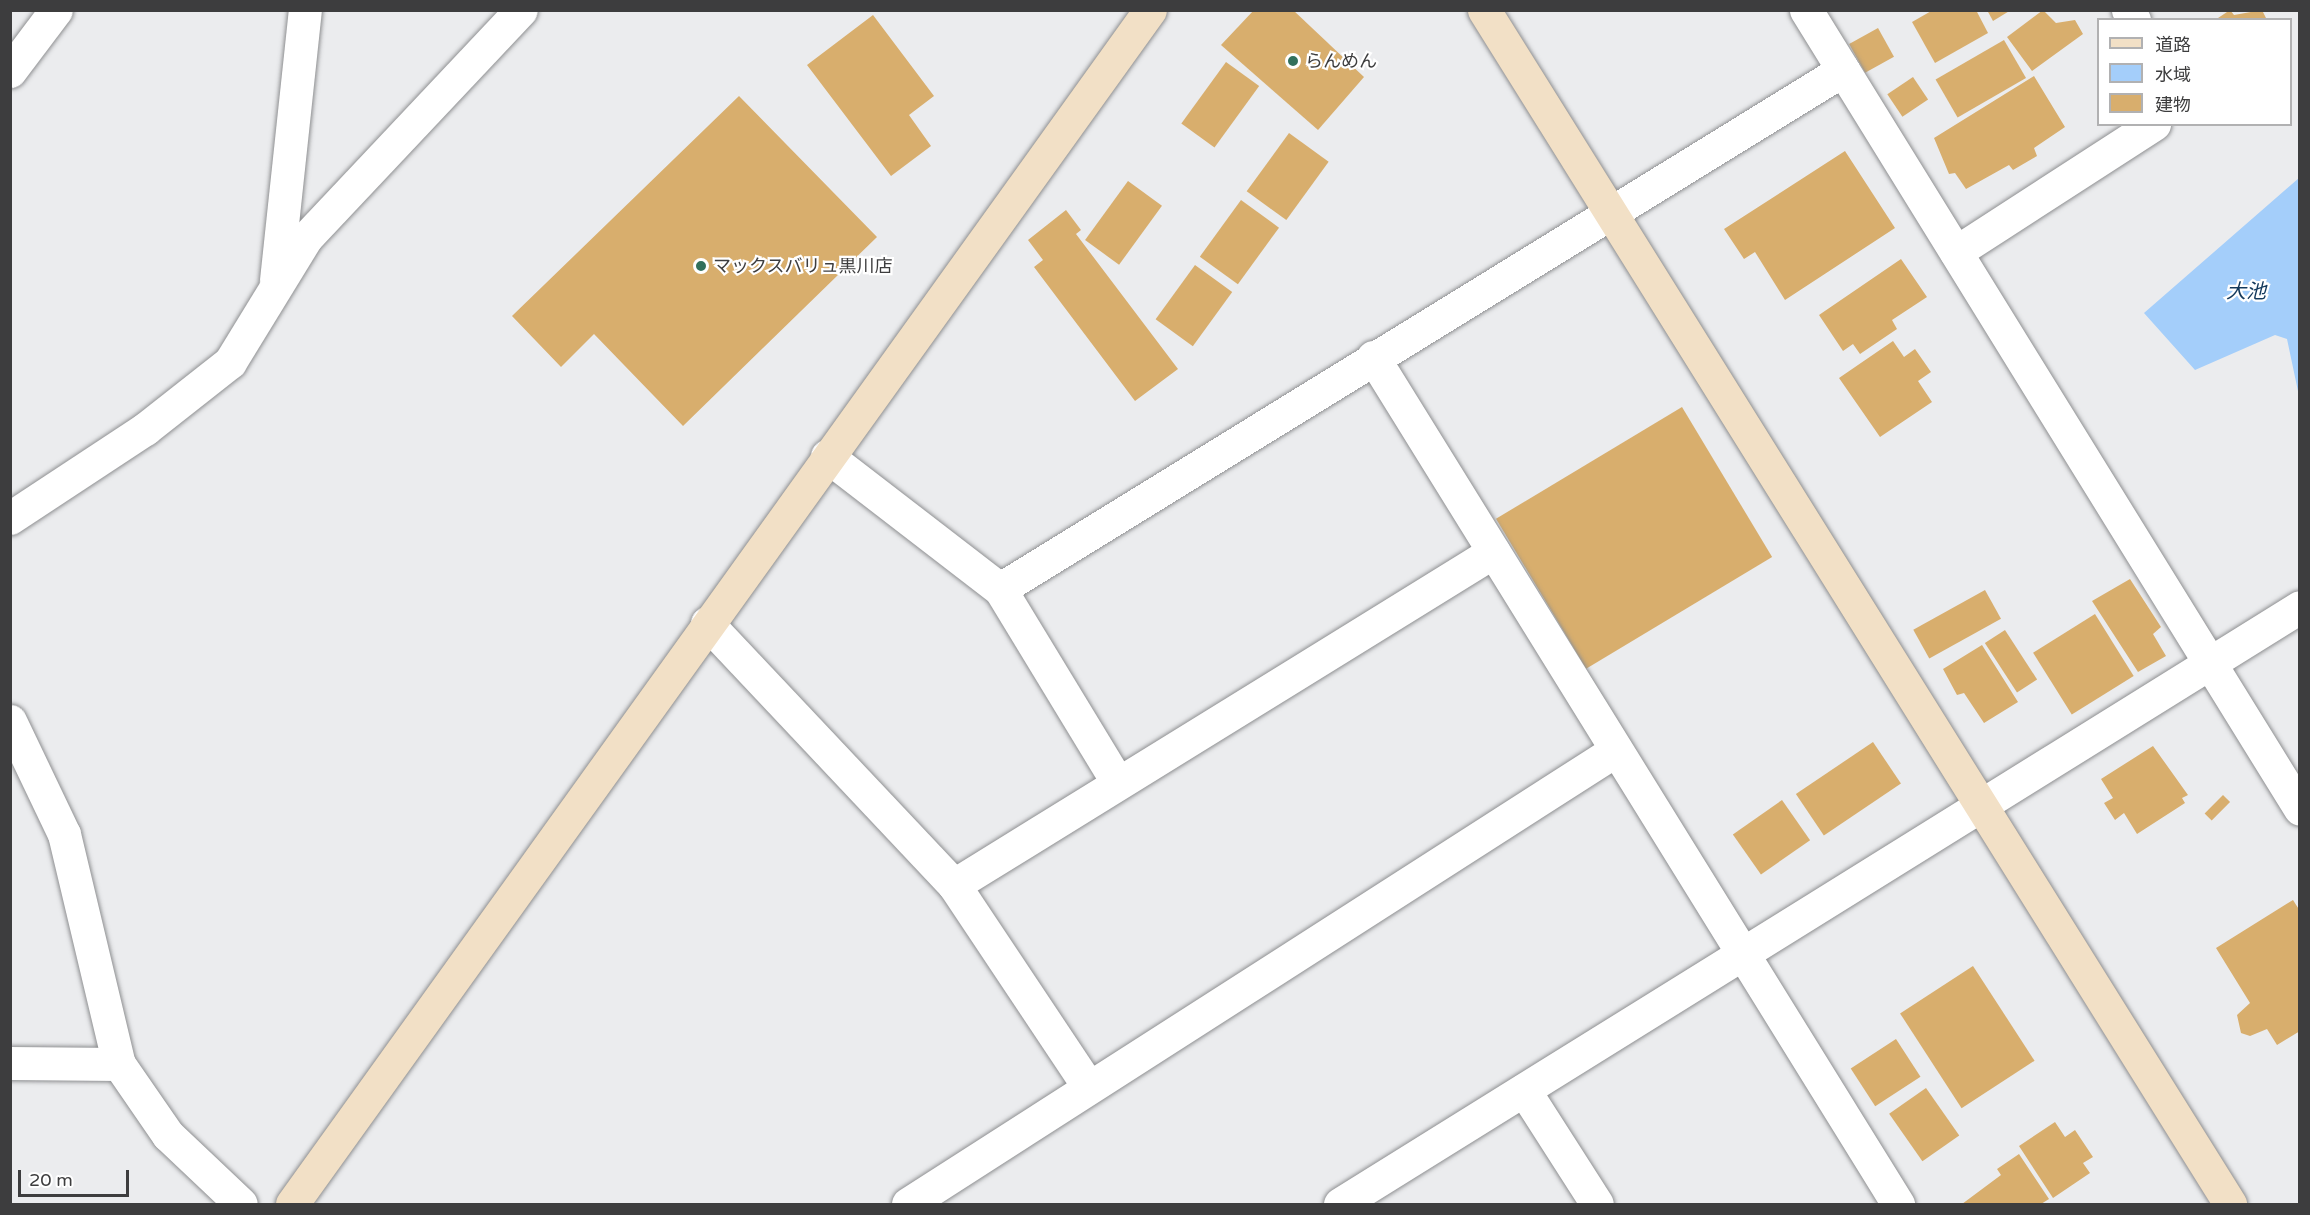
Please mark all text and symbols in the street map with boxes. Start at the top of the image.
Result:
legend [2097,18,2292,126]
text: 道路 [2155,34,2191,56]
place label: らんめん [1305,50,1377,72]
marker: らんめん [1286,54,1300,68]
text: 水域 [2155,64,2191,86]
text: 建物 [2155,94,2191,116]
place label: マックスバリュ黒川店 [713,255,893,277]
marker: マックスバリュ黒川店 [694,259,708,273]
water label: 大池 [2226,280,2266,304]
scale bar [21,1158,132,1196]
text: 20 m [29,1169,73,1191]

